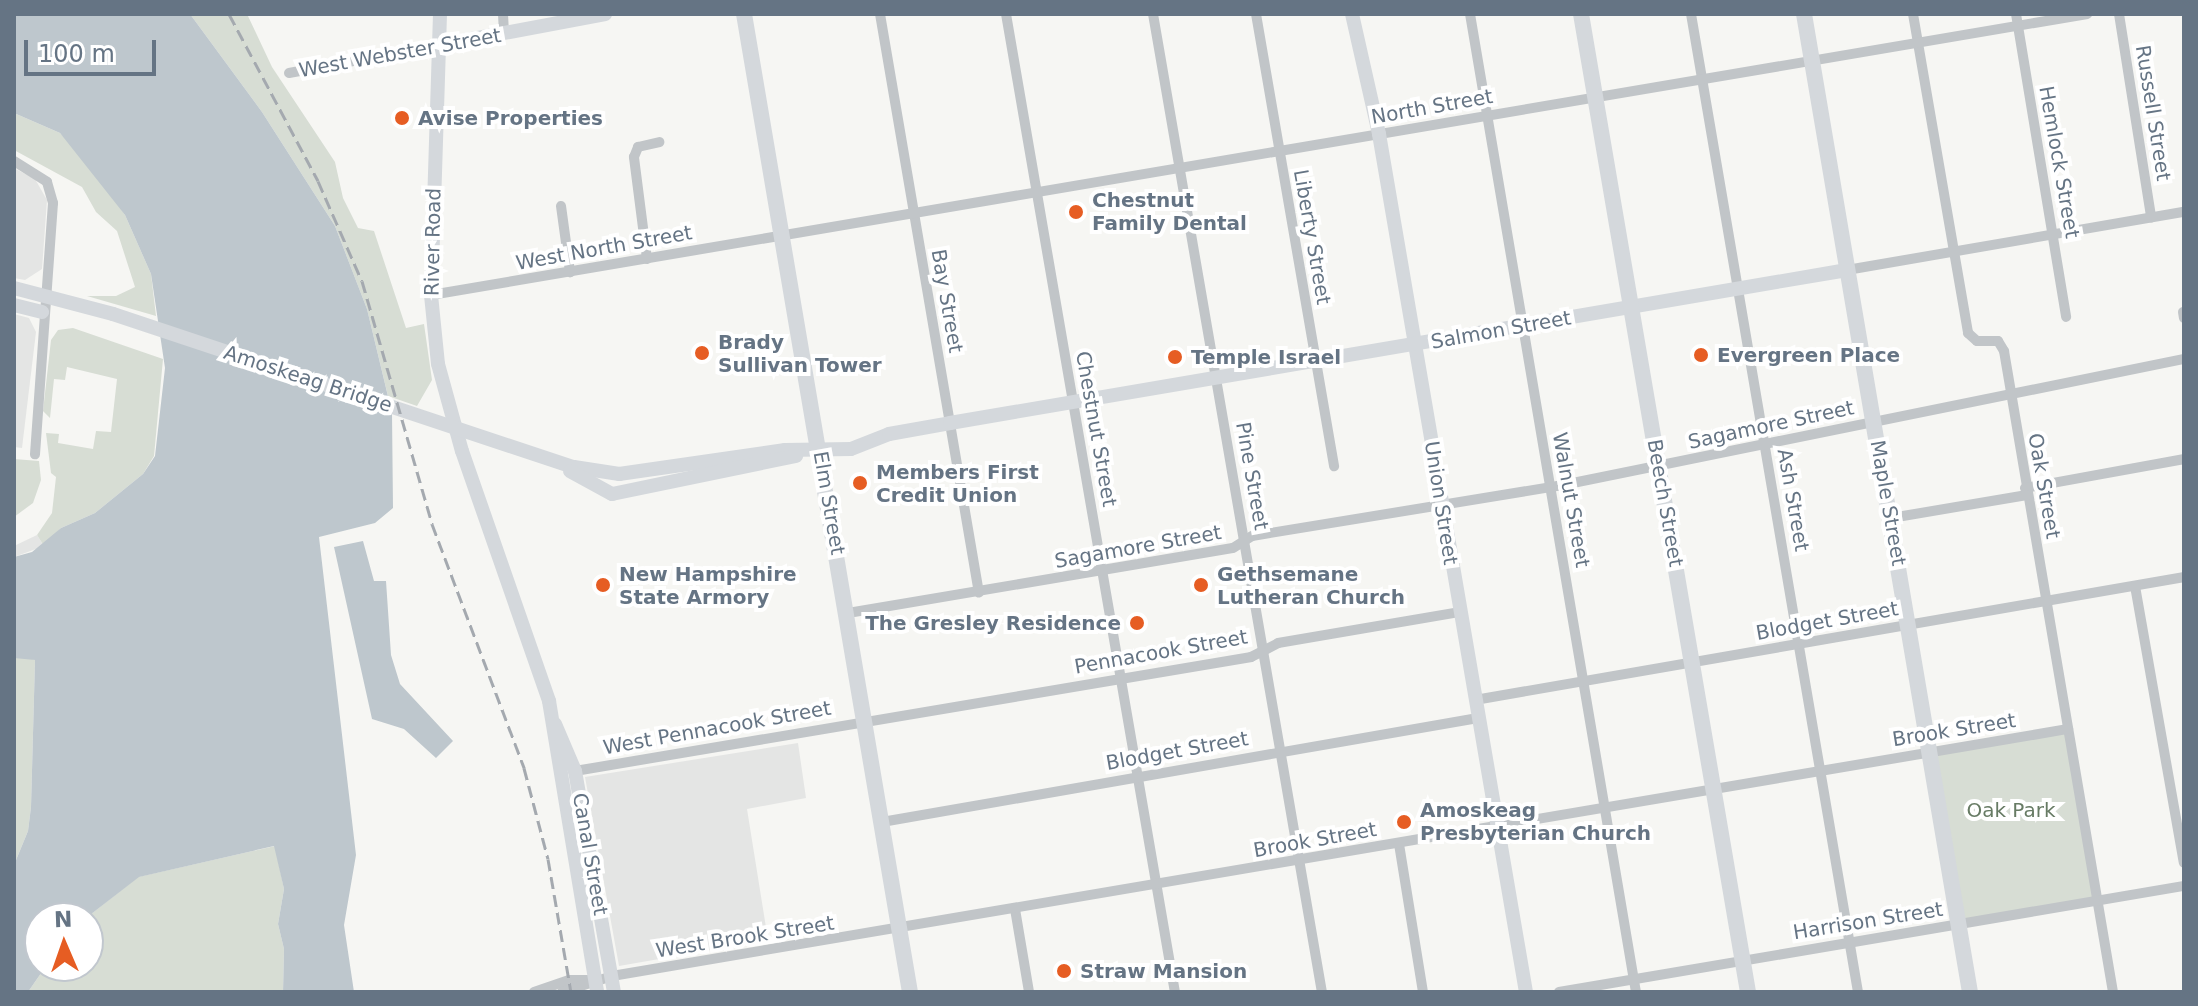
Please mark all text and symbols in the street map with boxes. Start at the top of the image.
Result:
street label: West Webster Street [297,23,503,83]
scale bar [28,24,160,74]
text: 100 m [38,40,115,68]
street label: Russell Street [2130,43,2176,183]
street label: North Street [1369,84,1495,130]
street label: Hemlock Street [2034,84,2084,240]
place label: Avise Properties [418,106,603,130]
marker: Avise Properties [393,109,411,127]
street label: Liberty Street [1288,168,1336,306]
street label: River Road [420,188,446,296]
place label: Chestnut Family Dental [1092,188,1247,235]
marker: Chestnut Family Dental [1067,203,1085,221]
street label: West North Street [514,221,694,275]
street label: Bay Street [926,247,968,355]
street label: Salmon Street [1429,306,1573,354]
place label: Brady Sullivan Tower [718,330,882,377]
street label: Amoskeag Bridge [221,340,395,418]
place label: Evergreen Place [1717,343,1900,367]
marker: Brady Sullivan Tower [693,344,711,362]
place label: Temple Israel [1191,345,1341,369]
marker: Evergreen Place [1692,346,1710,364]
marker: Temple Israel [1166,348,1184,366]
street label: Chestnut Street [1071,349,1121,509]
street label: Sagamore Street [1686,396,1856,454]
street label: Pine Street [1231,420,1273,532]
street label: Walnut Street [1547,431,1595,569]
street label: Oak Street [2023,431,2065,541]
street label: Beech Street [1642,437,1688,569]
street label: Maple Street [1865,438,1911,568]
street label: Union Street [1419,439,1463,567]
street label: Ash Street [1772,447,1814,553]
street label: Elm Street [808,449,850,557]
place label: Members First Credit Union [876,460,1039,507]
marker: Members First Credit Union [851,474,869,492]
street label: Sagamore Street [1053,521,1223,573]
place label: New Hampshire State Armory [619,562,797,609]
place label: Gethsemane Lutheran Church [1217,562,1405,609]
marker: New Hampshire State Armory [594,576,612,594]
marker: Gethsemane Lutheran Church [1192,576,1210,594]
street label: Blodget Street [1754,597,1900,645]
place label: The Gresley Residence [865,611,1121,635]
marker: The Gresley Residence [1128,614,1146,632]
street label: Pennacook Street [1073,625,1249,679]
street label: West Pennacook Street [601,696,833,760]
street label: Brook Street [1891,708,2017,752]
street label: Blodget Street [1104,727,1250,775]
street label: Canal Street [567,791,613,917]
place label: Amoskeag Presbyterian Church [1420,798,1651,845]
park label: Oak Park [1966,798,2056,822]
marker: Amoskeag Presbyterian Church [1395,813,1413,831]
street label: Brook Street [1252,817,1378,863]
street label: Harrison Street [1791,897,1945,945]
north arrow [24,902,104,982]
text: N [54,907,73,932]
street label: West Brook Street [654,911,836,963]
place label: Straw Mansion [1080,959,1247,983]
marker: Straw Mansion [1055,962,1073,980]

